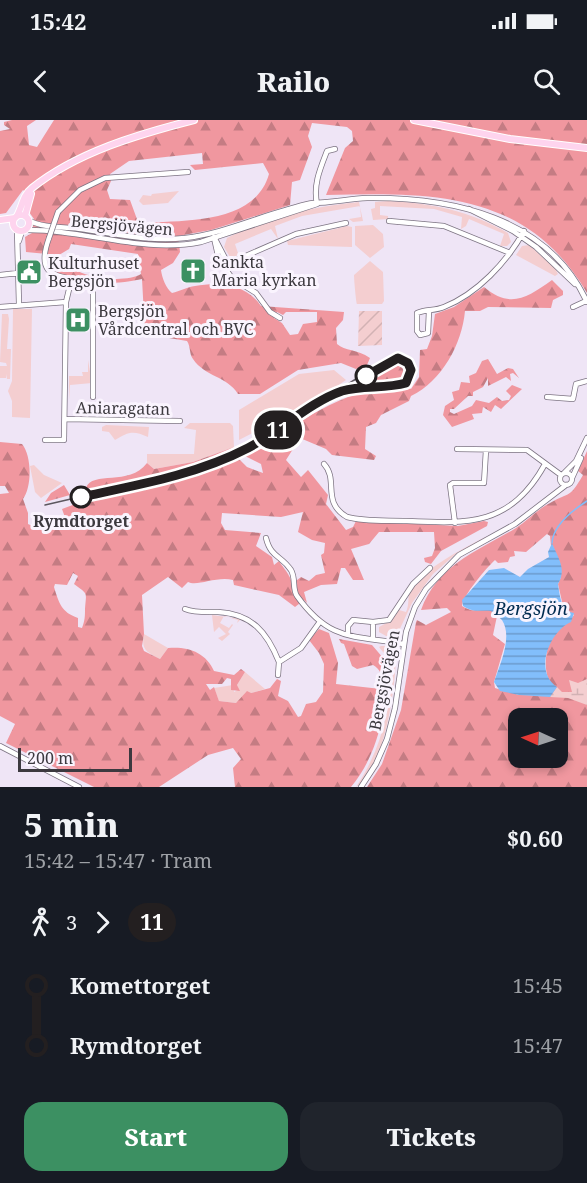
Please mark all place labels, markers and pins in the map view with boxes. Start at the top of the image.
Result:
place label: Sankta Maria kyrkan [212,251,316,291]
place label: Kulturhuset Bergsjön [48,252,139,292]
church icon: Sankta Maria kyrkan [178,256,208,286]
public building icon: Kulturhuset Bergsjön [14,257,44,287]
place label: Bergsjön Vårdcentral och BVC [98,300,254,340]
hospital icon: Bergsjön Vårdcentral och BVC [63,305,93,335]
unlabelled marker [355,365,377,387]
marker: Rymdtorget [70,486,92,508]
place label: Rymdtorget [33,510,129,532]

